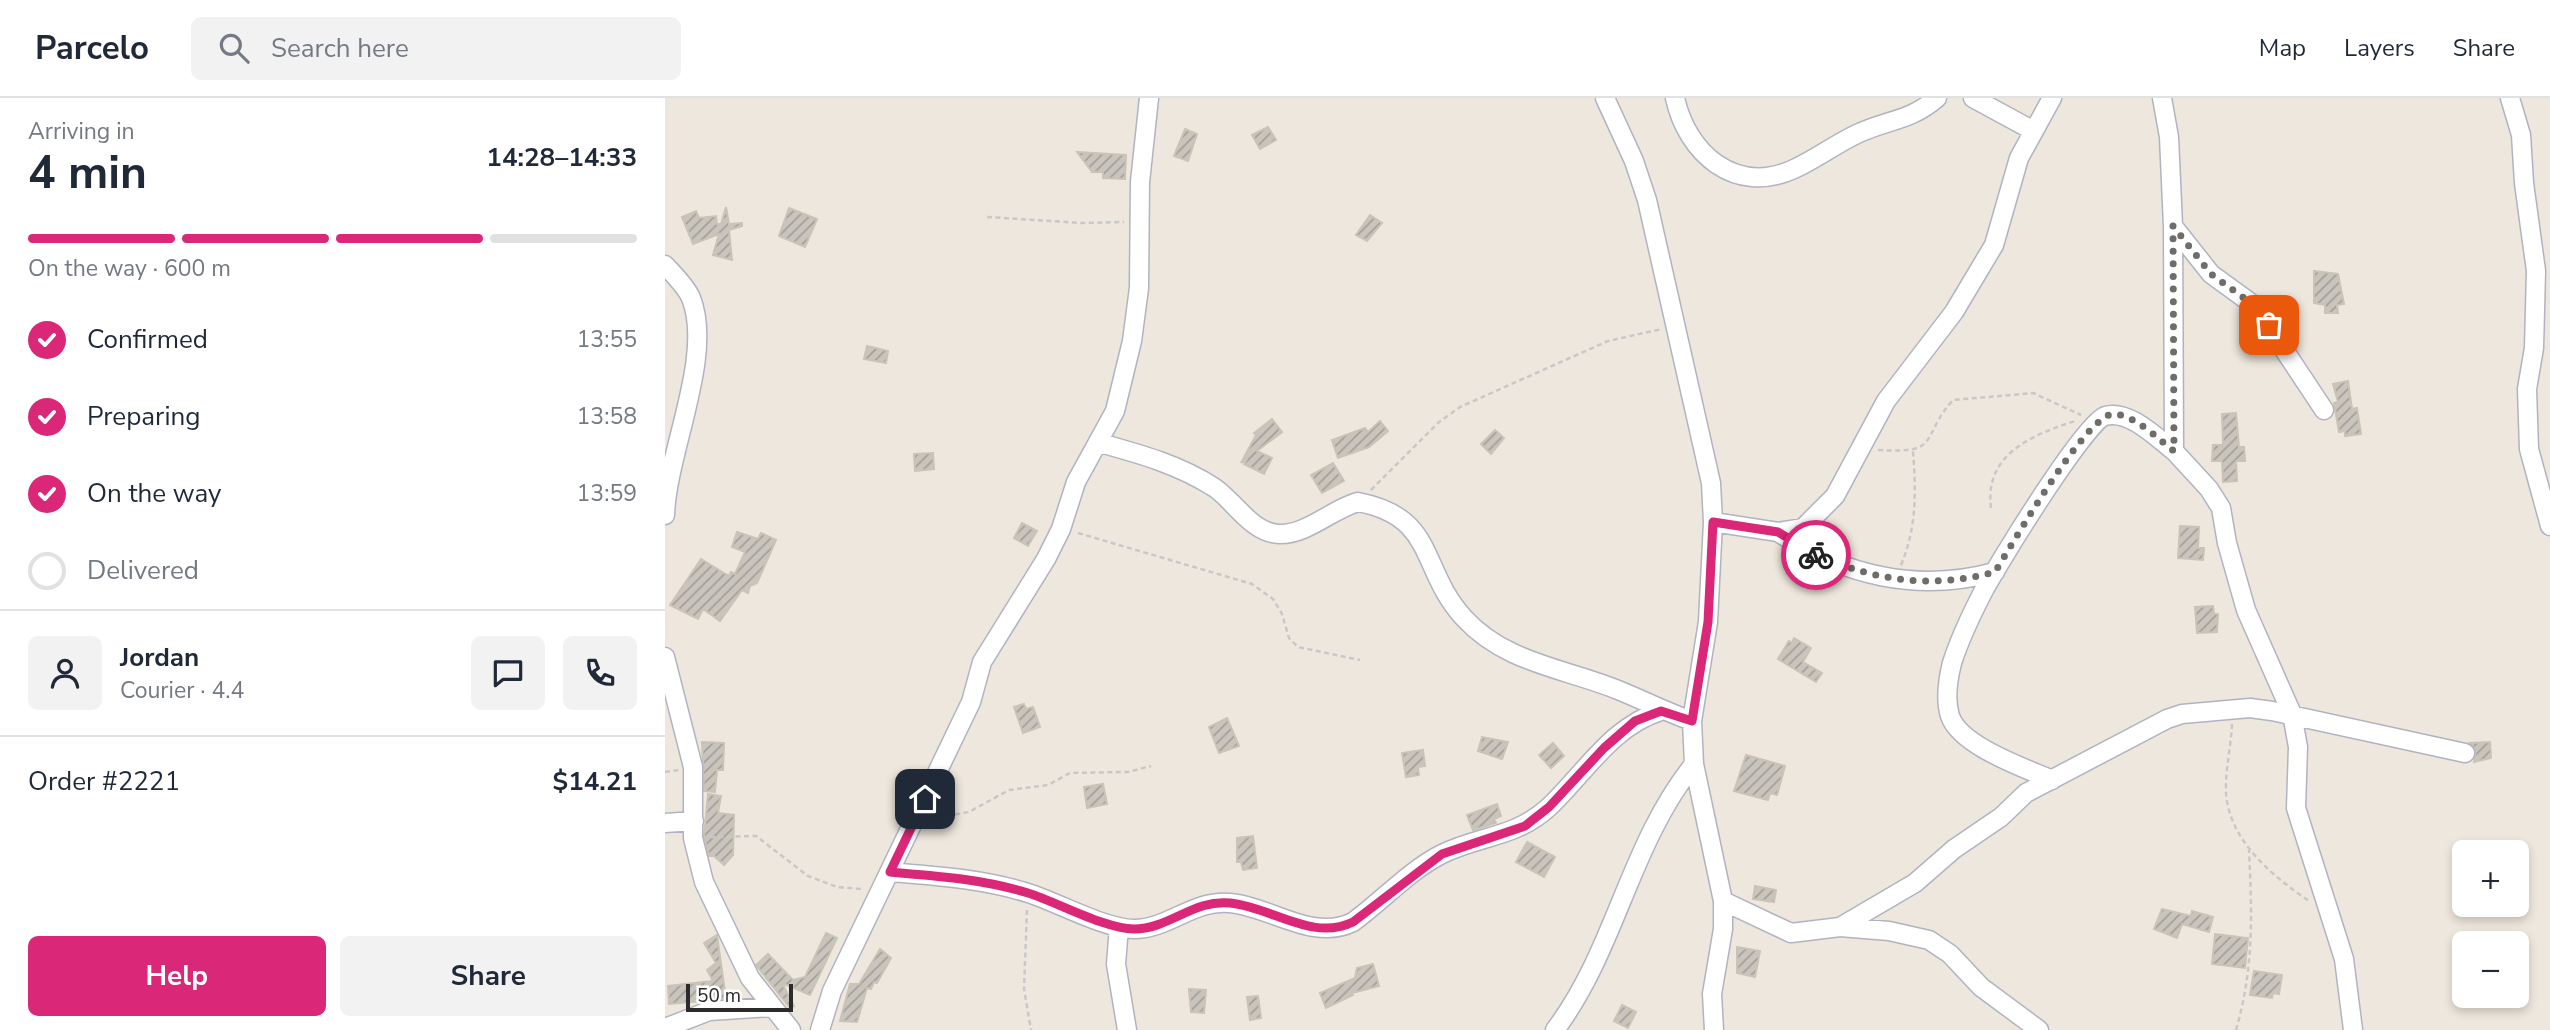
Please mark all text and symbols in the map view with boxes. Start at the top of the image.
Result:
search box [191,17,681,80]
text: Parcelo [35,26,149,71]
icon: search [215,29,253,67]
text: Search here [271,31,409,66]
text: Map [2259,32,2306,64]
text: Layers [2344,32,2415,64]
text: Share [2453,32,2515,64]
text: Arriving in [28,116,135,147]
text: 14:28–14:33 [486,140,637,175]
text: 4 min [28,141,147,204]
text: On the way · 600 m [28,253,231,284]
pin [2239,295,2299,355]
icon: bag [2250,306,2288,344]
icon: check [28,321,66,359]
text: Confirmed [87,322,208,357]
text: 13:55 [577,324,637,355]
icon: check [28,398,66,436]
text: Preparing [87,399,200,434]
text: 13:58 [577,401,637,432]
icon: check [28,475,66,513]
text: On the way [87,476,221,511]
text: 13:59 [577,478,637,509]
courier [1781,520,1851,590]
icon: bike [1797,536,1835,574]
text: Delivered [87,553,199,588]
button: person [28,636,102,710]
button: chat [471,636,545,710]
button: phone [563,636,637,710]
text: Jordan [120,640,199,675]
text: Courier · 4.4 [120,675,244,706]
text: Order #2221 [28,764,180,799]
text: $14.21 [553,764,637,799]
pin [895,769,955,829]
icon: home [906,780,944,818]
map controls [2452,840,2529,1008]
button: + [2452,840,2529,917]
button: − [2452,931,2529,1008]
button: Help [28,936,326,1016]
button: Share [340,936,637,1016]
scale bar [686,981,793,1013]
text: 50 m [697,983,741,1009]

